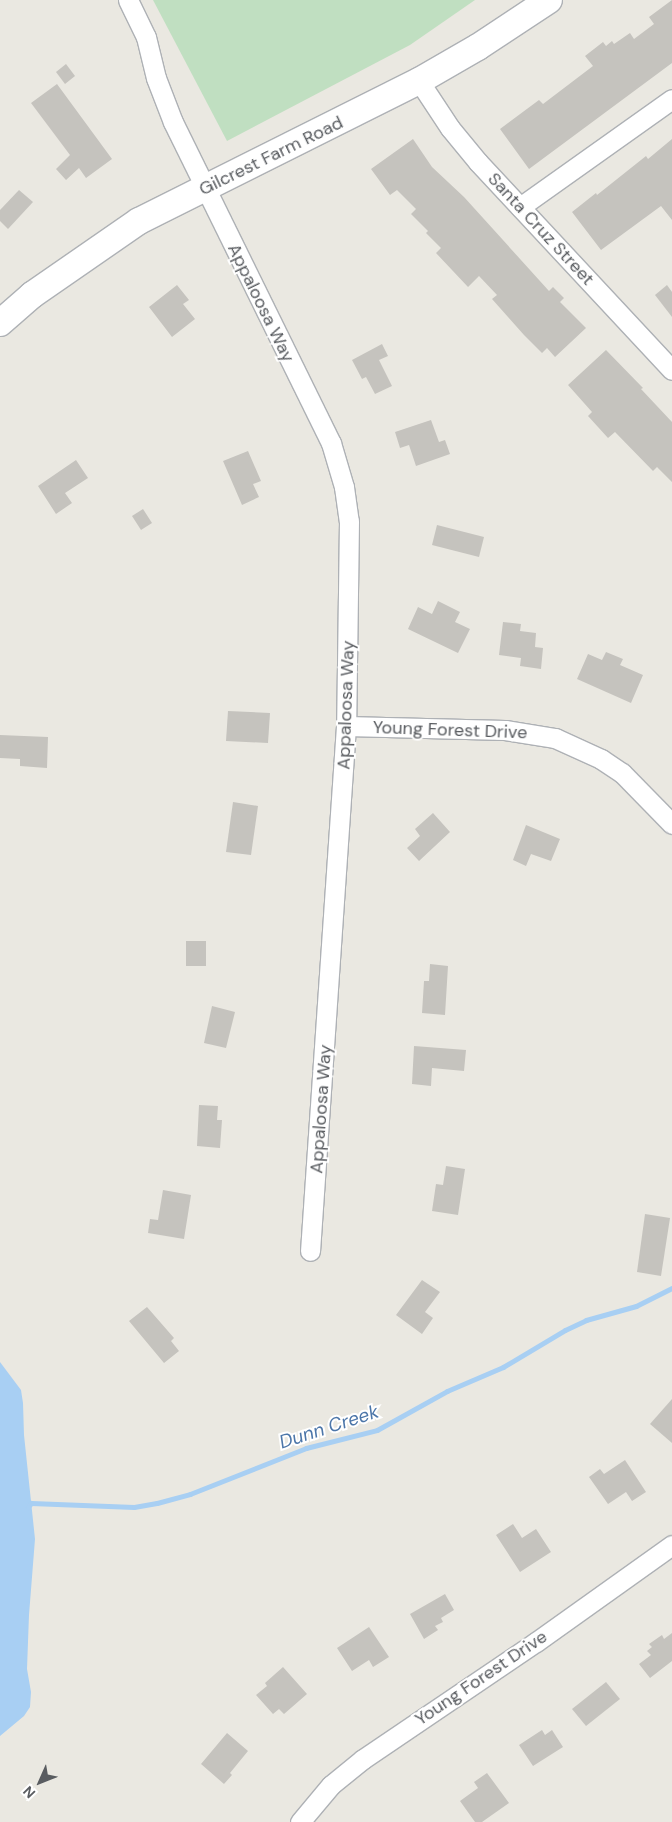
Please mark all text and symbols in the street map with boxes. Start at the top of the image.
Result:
street label: Gilcrest Farm Road [195,112,347,200]
street label: Santa Cruz Street [483,168,599,290]
street label: Appaloosa Way [223,240,299,366]
street label: Appaloosa Way [333,640,359,770]
street label: Young Forest Drive [372,717,528,743]
street label: Appaloosa Way [306,1044,336,1174]
water label: Dunn Creek [276,1400,382,1454]
street label: Young Forest Drive [411,1626,551,1730]
north arrow [15,1757,65,1807]
text: N [19,1782,39,1802]

